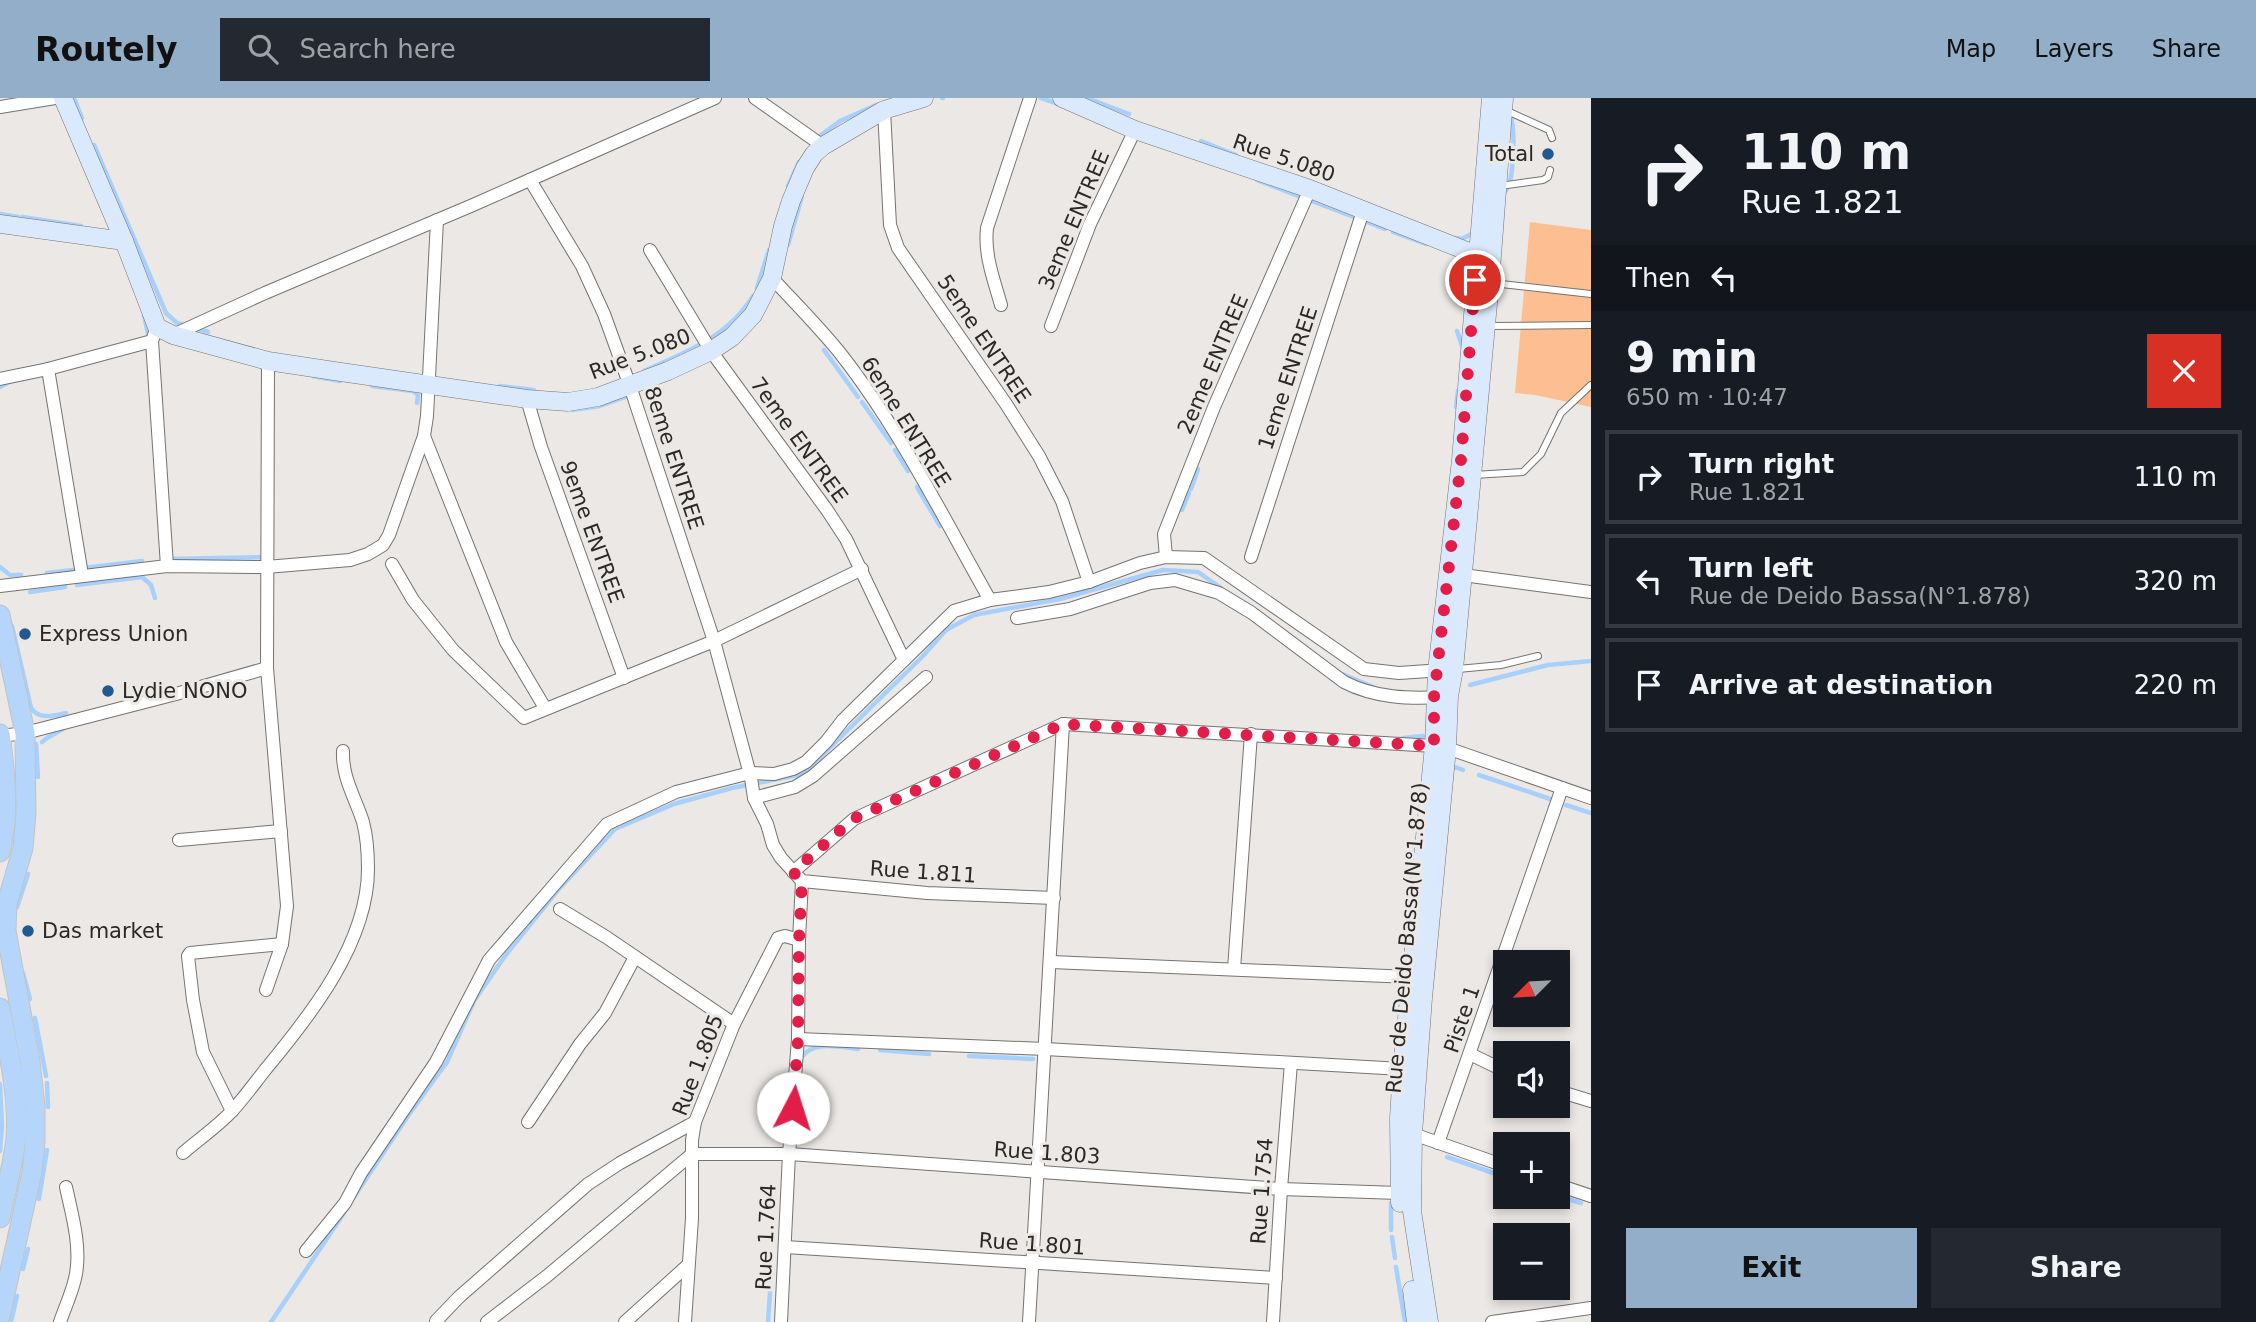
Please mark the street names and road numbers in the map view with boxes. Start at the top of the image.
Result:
street label: Rue 5.080 [1230,129,1338,187]
street label: 3eme ENTREE [1034,147,1114,293]
street label: 5eme ENTREE [932,270,1036,408]
street label: 2eme ENTREE [1173,291,1253,437]
street label: 1eme ENTREE [1254,303,1322,453]
street label: Rue 5.080 [586,324,694,384]
street label: 6eme ENTREE [856,352,956,492]
street label: 7eme ENTREE [745,373,853,507]
street label: 8eme ENTREE [640,383,708,533]
street label: 9eme ENTREE [555,458,629,606]
street label: Rue de Deido Bassa(N°1.878) [1381,782,1433,1094]
street label: Rue 1.811 [869,856,977,888]
street label: Piste 1 [1439,982,1485,1056]
street label: Rue 1.805 [668,1011,728,1119]
street label: Rue 1.803 [993,1137,1101,1169]
street label: Rue 1.754 [1246,1137,1278,1245]
street label: Rue 1.764 [751,1183,781,1291]
street label: Rue 1.801 [978,1228,1086,1260]

